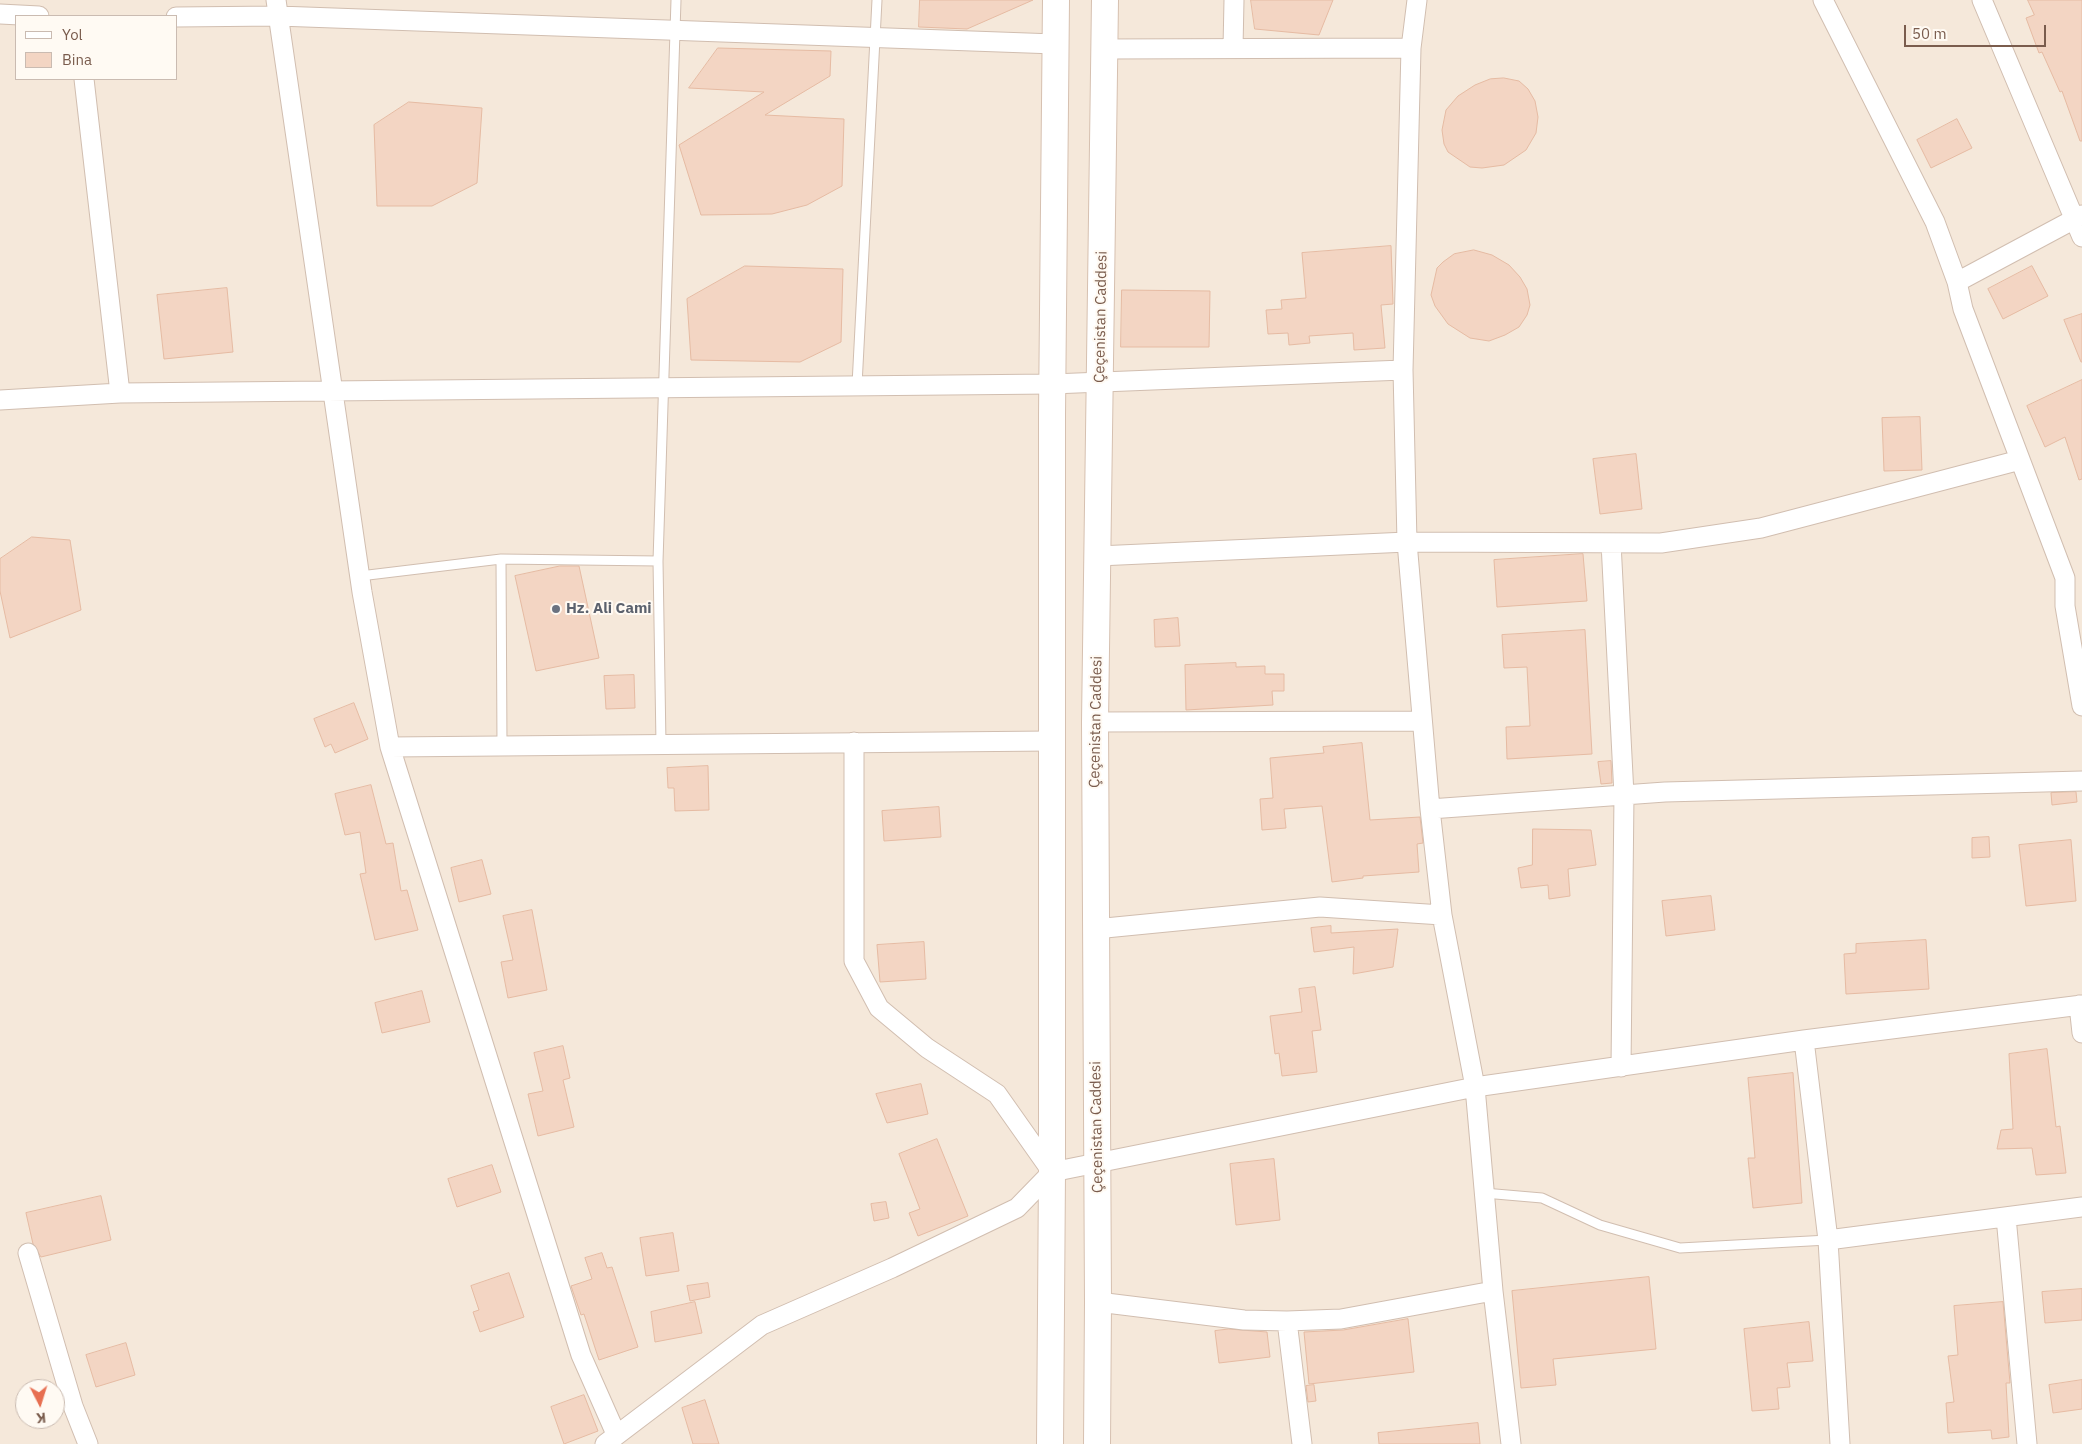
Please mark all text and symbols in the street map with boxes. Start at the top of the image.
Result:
legend [15,15,178,80]
scale bar [1907,15,2050,47]
text: 50 m [1912,24,1947,43]
text: Yol [62,25,83,44]
text: Bina [62,50,92,69]
street label: Çeçenistan Caddesi [1091,251,1111,383]
place label: Hz. Ali Cami [566,600,652,618]
marker: Hz. Ali Cami [550,603,562,615]
street label: Çeçenistan Caddesi [1086,656,1106,788]
street label: Çeçenistan Caddesi [1087,1061,1107,1193]
north arrow [15,1379,65,1429]
text: K [36,1409,47,1427]

